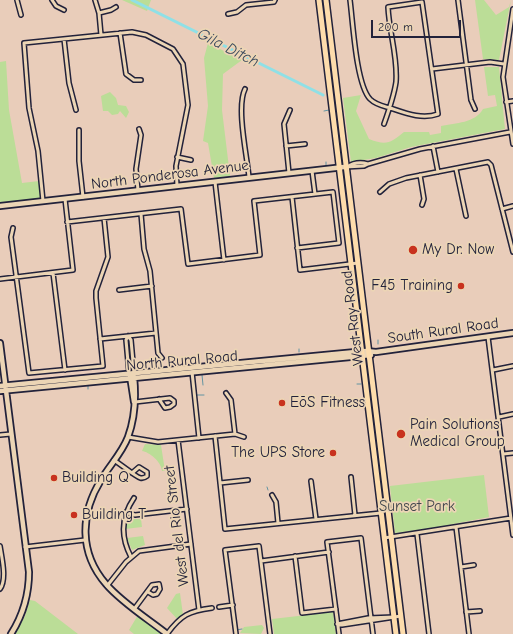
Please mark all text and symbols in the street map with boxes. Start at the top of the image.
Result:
scale bar [373,12,463,38]
text: 200 m [378,20,413,34]
water label: Gila Ditch [194,24,262,72]
street label: North Ponderosa Avenue [90,156,250,194]
place label: My Dr. Now [422,241,494,259]
marker: My Dr. Now [407,244,419,256]
street label: West Ray Road [338,269,368,367]
place label: F45 Training [371,277,453,295]
marker: F45 Training [456,281,466,291]
street label: South Rural Road [386,314,500,348]
street label: North Rural Road [126,347,238,375]
place label: EōS Fitness [290,394,365,412]
marker: EōS Fitness [277,398,287,408]
place label: Pain Solutions Medical Group [410,416,505,451]
marker: Pain Solutions Medical Group [395,428,407,440]
place label: The UPS Store [231,444,325,462]
marker: The UPS Store [328,448,338,458]
street label: West del Rio Street [161,465,193,587]
place label: Building Q [62,469,129,487]
marker: Building Q [49,473,59,483]
park label: Sunset Park [379,498,455,516]
place label: Building T [82,506,146,524]
marker: Building T [69,510,79,520]

